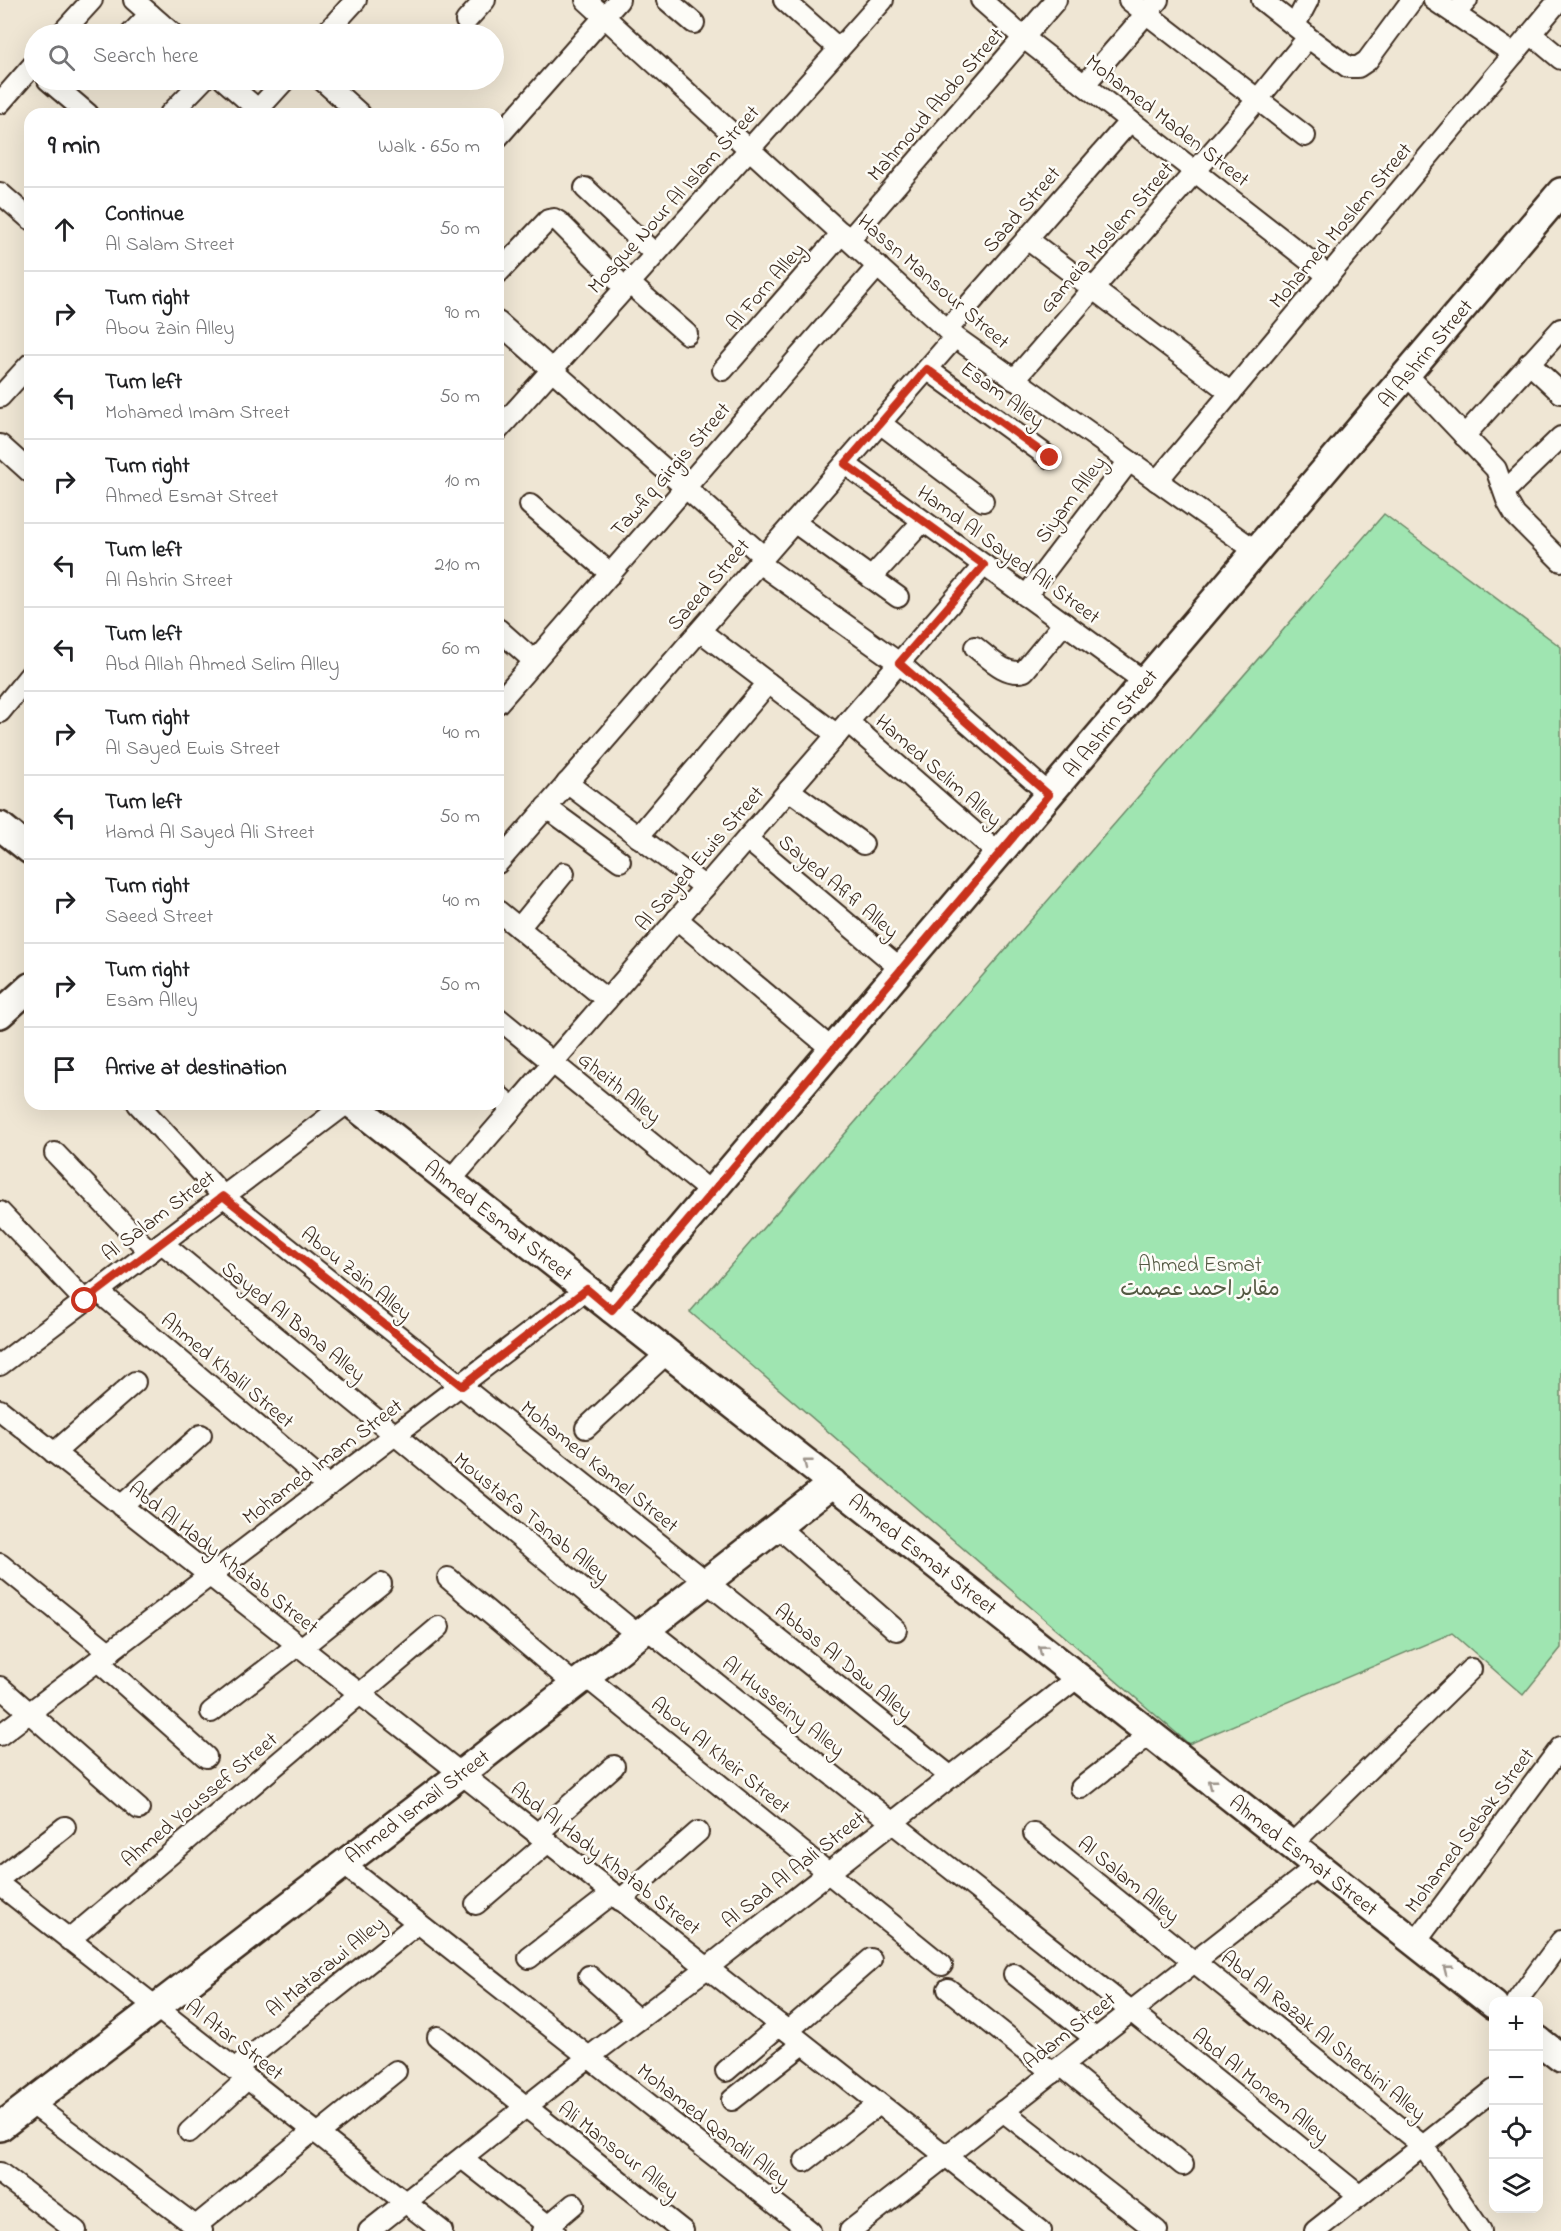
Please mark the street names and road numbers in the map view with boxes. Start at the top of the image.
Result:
street label: Mahmoud Abdo Street [861,22,1012,189]
street label: Mohamed Maden Street [1078,48,1255,195]
street label: Mosque Nour Al Islam Street [581,99,768,301]
street label: Mohamed Moslem Street [1263,137,1420,316]
street label: Gameia Moslem Street [1033,156,1182,321]
street label: Saad Street [976,160,1069,260]
street label: Hassn Mansour Street [850,208,1015,357]
street label: Al Forn Alley [720,237,815,339]
street label: Al Ashrin Street [1372,293,1481,415]
street label: Esam Alley [952,355,1050,438]
street label: Tawfiq Girgis Street [604,396,740,546]
street label: Siyam Alley [1029,450,1116,552]
street label: Hamd Al Sayed Ali Street [909,479,1106,634]
street label: Saeed Street [661,533,758,638]
street label: Al Ashrin Street [1057,663,1166,785]
street label: Hamed Selim Alley [866,708,1008,837]
street label: Al Sayed Ewis Street [629,780,774,940]
street label: Sayed Afifi Alley [770,828,905,949]
street label: Gheith Alley [569,1046,667,1133]
street label: Ahmed Esmat Street [417,1154,579,1289]
street label: Al Salam Street [96,1164,222,1269]
street label: Abou Zain Alley [292,1220,418,1331]
street label: Sayed Al Bana Alley [213,1255,371,1392]
street label: Ahmed Khalil Street [153,1307,300,1436]
street label: Mohamed Imam Street [237,1392,410,1533]
street label: Mohamed Kamel Street [513,1394,684,1541]
street label: Moustafa Tanab Alley [445,1446,615,1593]
street label: Abd Al Hady Khatab Street [120,1475,324,1644]
street label: Ahmed Esmat Street [841,1488,1003,1623]
street label: Abbas Al Daw Alley [766,1597,918,1729]
street label: Al Husseiny Alley [714,1650,851,1767]
street label: Abou Al Kheir Street [644,1691,796,1822]
street label: Ahmed Youssef Street [115,1726,285,1875]
street label: Mohamed Sebak Street [1398,1742,1543,1920]
street label: Ahmed Ismail Street [340,1743,497,1872]
street label: Abd Al Hady Khatab Street [502,1776,706,1945]
street label: Ahmed Esmat Street [1222,1789,1384,1924]
street label: Al Sad Al Aali Street [716,1805,872,1936]
street label: Al Salam Alley [1069,1830,1185,1933]
street label: Al Matarawi Alley [260,1910,394,2027]
street label: Abd Al Razak Al Sherbini Alley [1212,1944,1432,2131]
street label: Adam Street [1017,1986,1123,2077]
street label: Al Atar Street [178,1993,289,2089]
street label: Abd Al Monem Alley [1183,2022,1335,2153]
street label: Mohamed Qandil Alley [628,2057,796,2198]
street label: Ali Mansour Alley [550,2095,685,2210]

